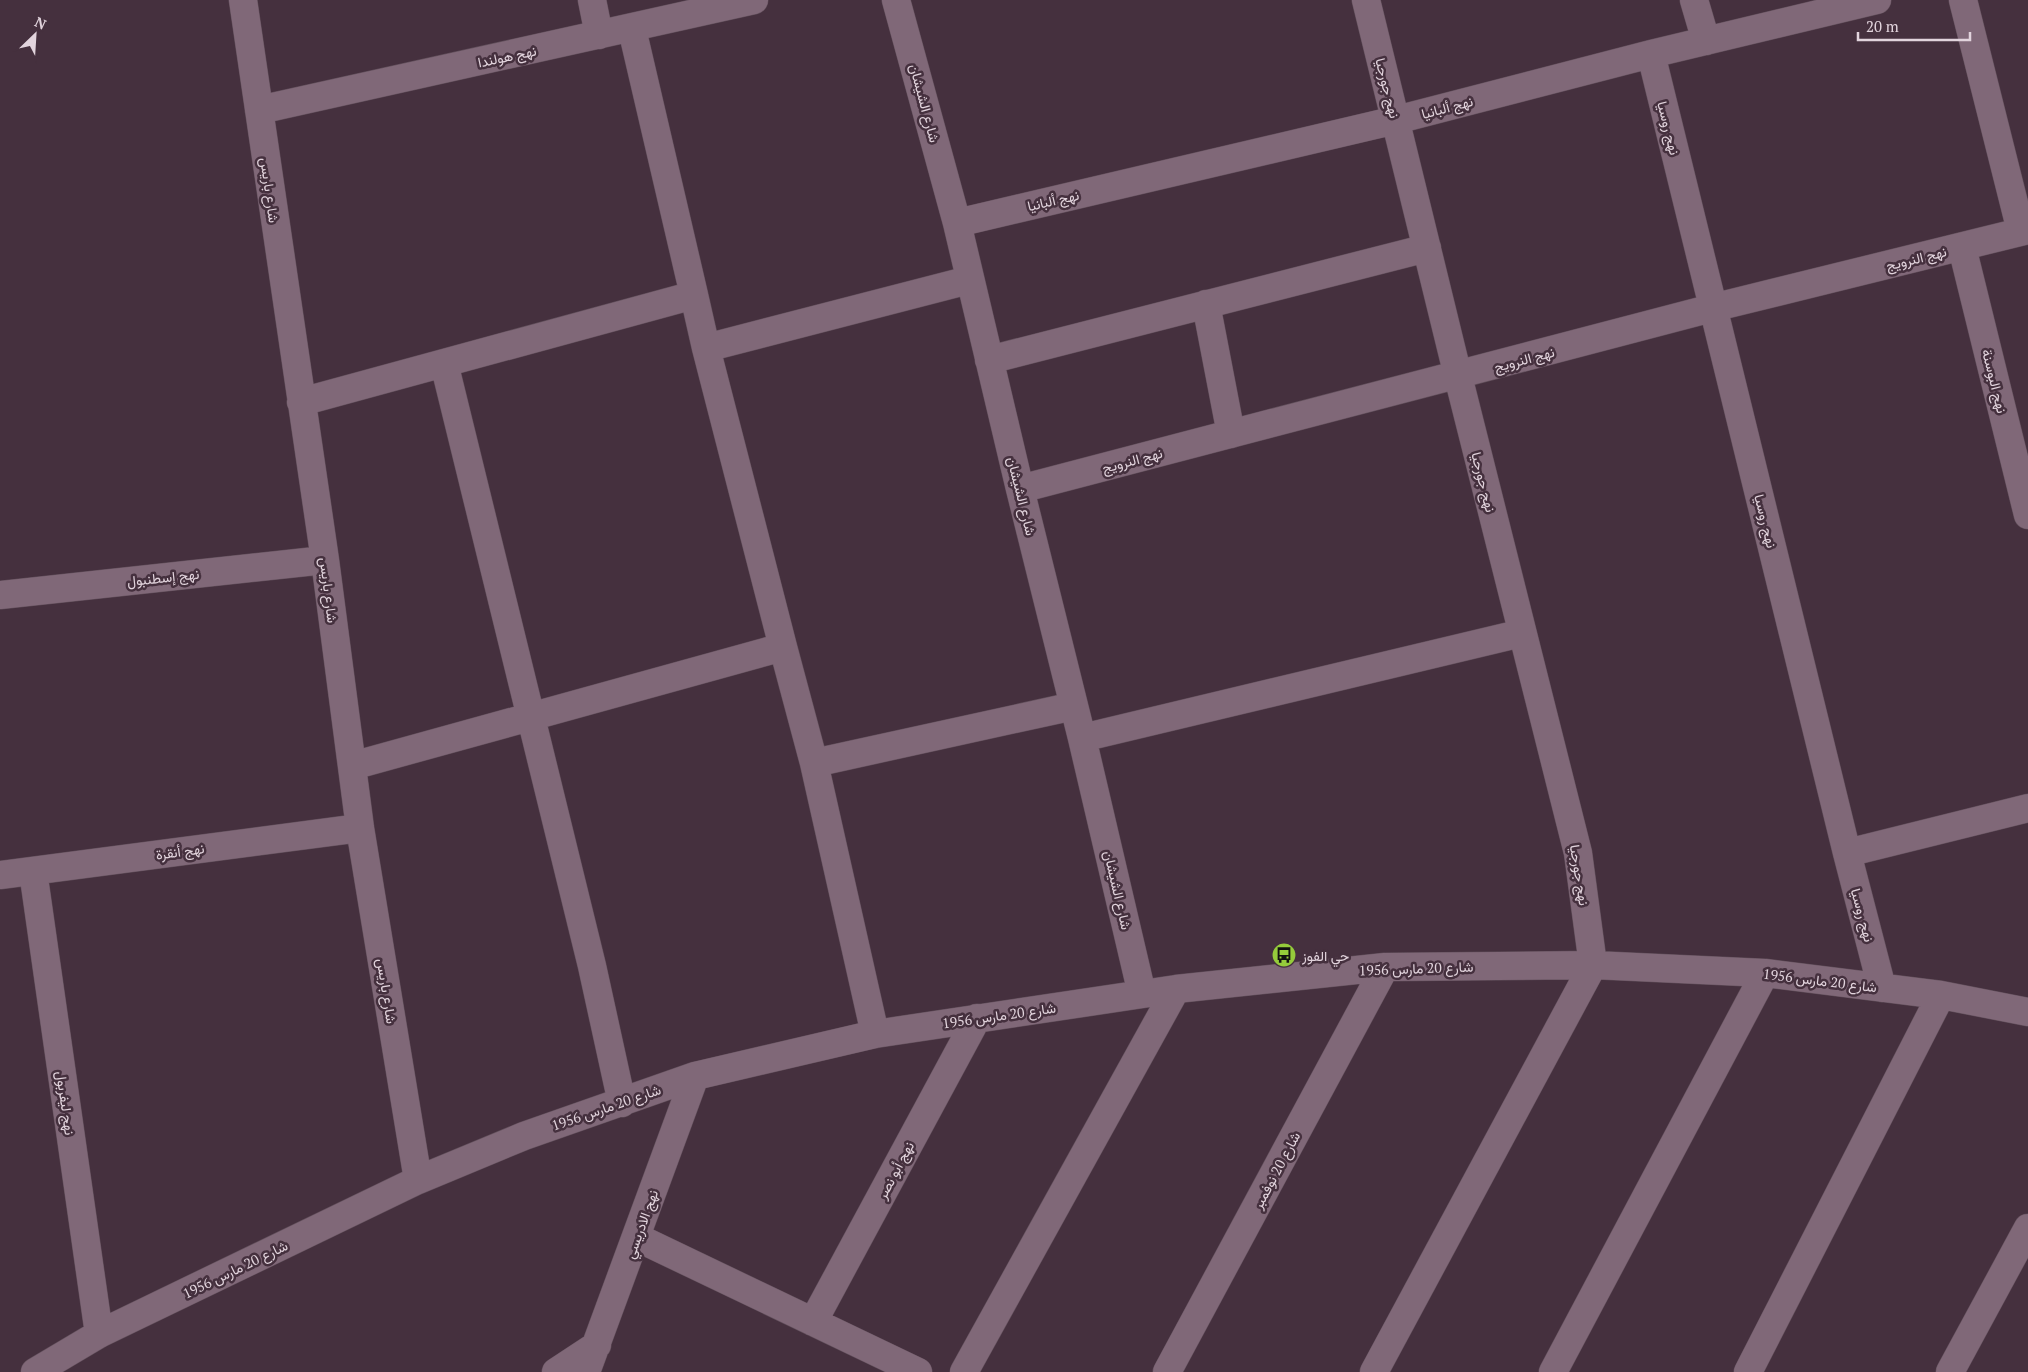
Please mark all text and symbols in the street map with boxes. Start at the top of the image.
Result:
north arrow [10,10,60,60]
scale bar [1858,10,1970,42]
text: N [32,12,50,34]
text: 20 m [1866,16,1899,36]
street label: نهج هولندا [476,41,538,73]
street label: نهج جورجيا [1369,56,1405,121]
street label: شارع الشيشان [903,62,945,145]
street label: نهج ألبانيا [1419,91,1475,125]
street label: نهج روسيا [1651,99,1685,157]
street label: شارع باريس [254,156,284,224]
street label: نهج ألبانيا [1025,185,1081,217]
street label: نهج النرويج [1884,241,1949,277]
street label: نهج النرويج [1492,342,1557,378]
street label: نهج البوسنة [1976,347,2012,416]
street label: نهج النرويج [1100,443,1165,479]
street label: نهج جورجيا [1465,450,1501,515]
street label: شارع الشيشان [1001,455,1041,538]
street label: نهج روسيا [1748,492,1782,550]
street label: شارع باريس [314,556,342,624]
street label: نهج إسطنبول [126,564,200,592]
street label: نهج أنقرة [154,838,206,866]
street label: نهج جورجيا [1564,843,1594,907]
street label: شارع الشيشان [1098,849,1136,932]
street label: نهج روسيا [1845,886,1879,944]
bus stop icon: حي الفوز [1271,942,1297,968]
place label: حي الفوز [1301,946,1349,968]
street label: شارع باريس [370,957,402,1025]
street label: شارع 20 مارس 1956 [1358,957,1474,981]
street label: شارع 20 مارس 1956 [1762,964,1878,998]
street label: شارع 20 مارس 1956 [941,998,1057,1034]
street label: نهج ليفربول [50,1070,80,1137]
street label: شارع 20 مارس 1956 [549,1079,664,1137]
street label: شارع 20 نوفمبر [1247,1128,1306,1214]
street label: نهج أبو نصر [871,1138,920,1204]
street label: نهج الادريسي [620,1187,665,1262]
street label: شارع 20 مارس 1956 [179,1235,292,1304]

